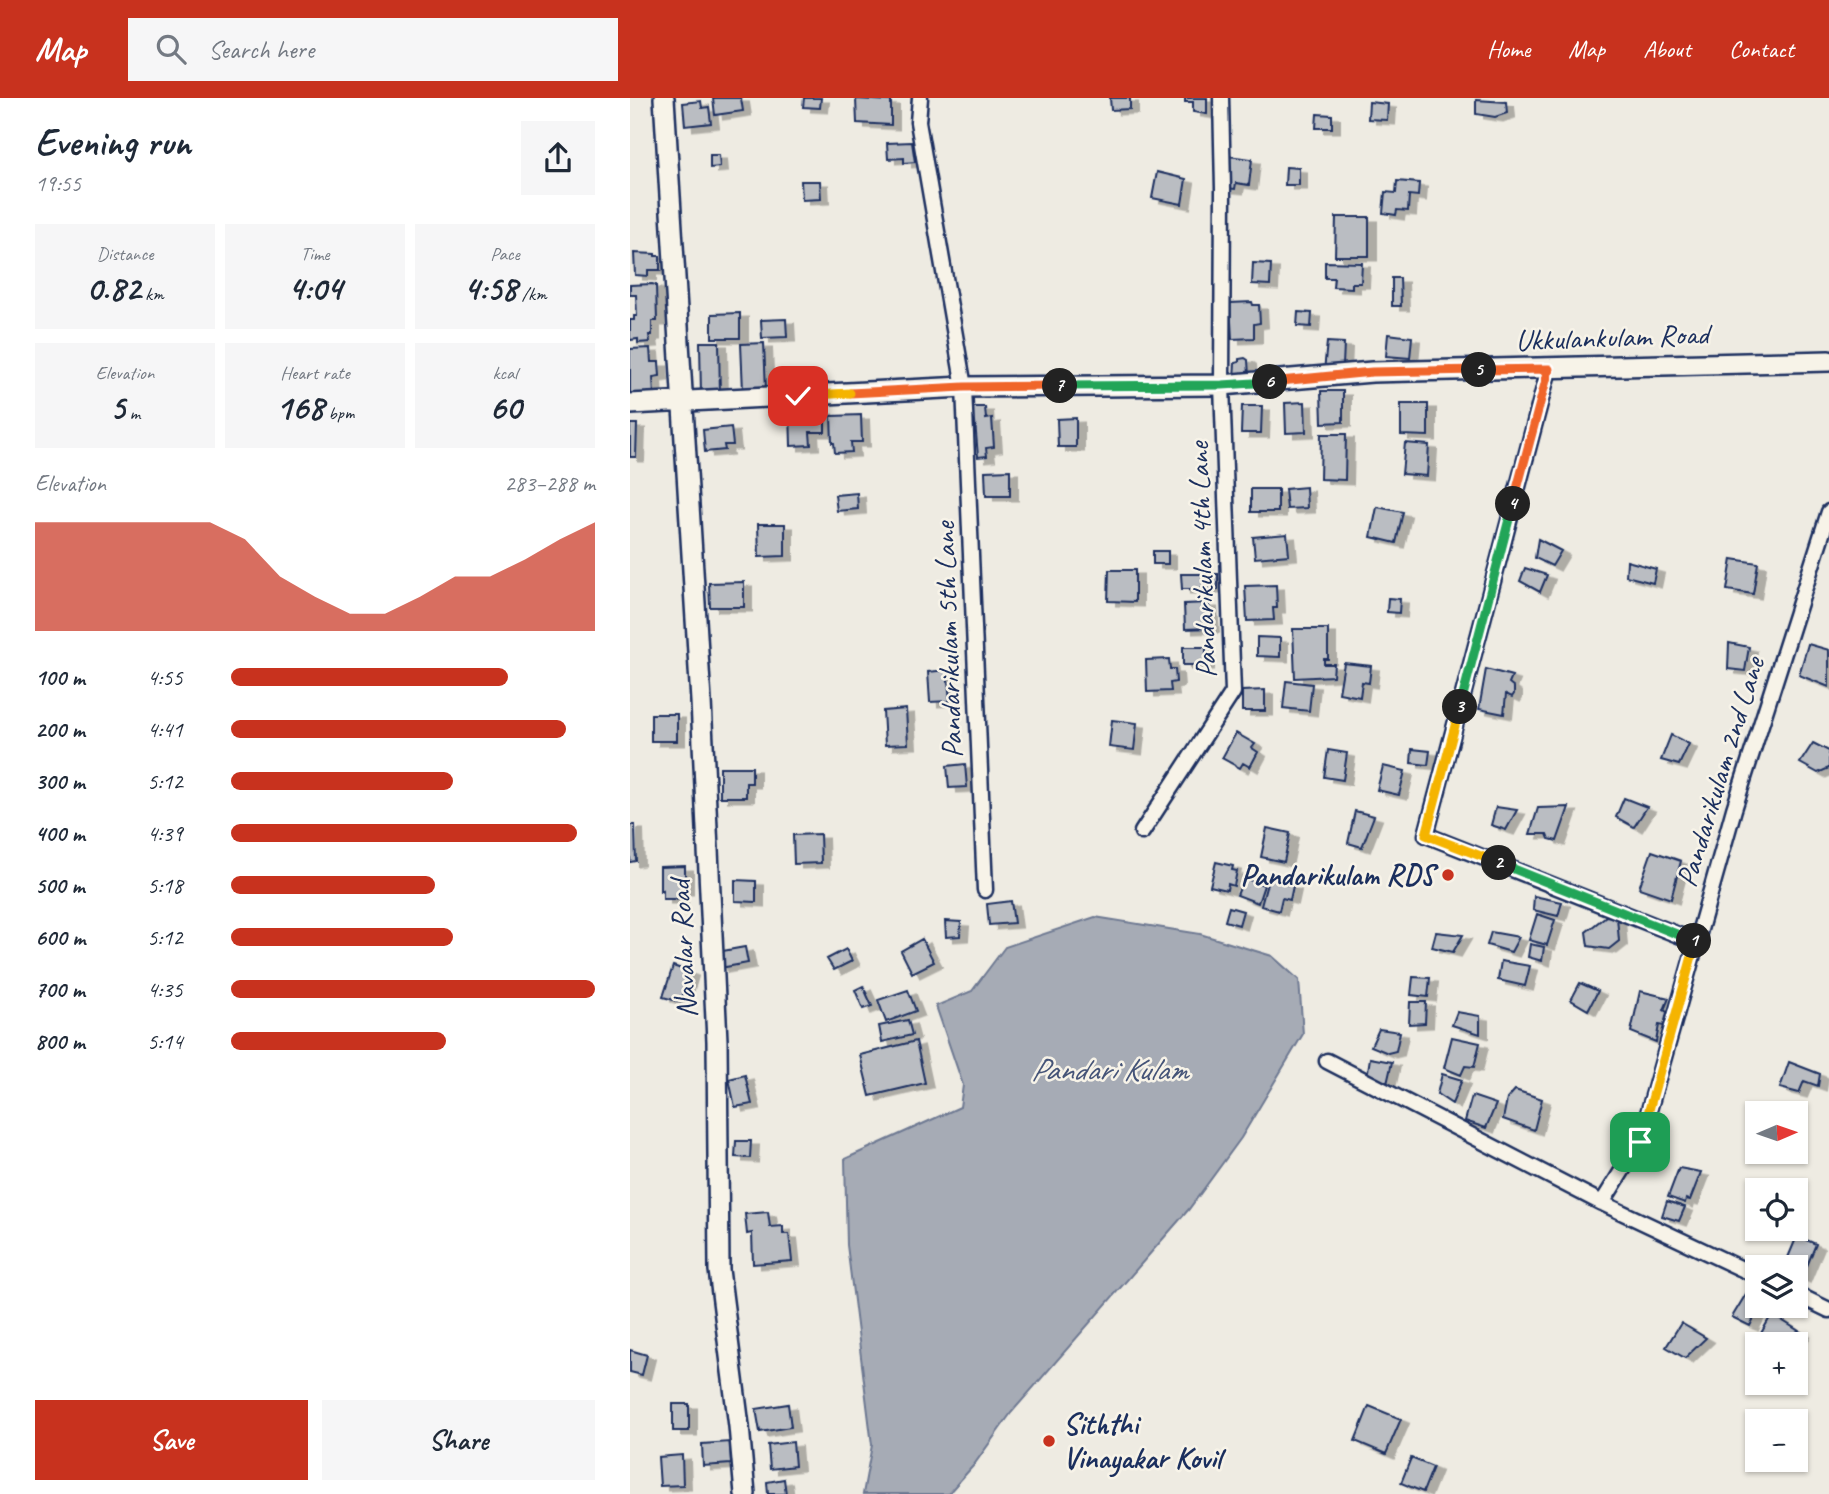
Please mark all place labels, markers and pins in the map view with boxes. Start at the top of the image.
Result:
pin: 5 [1462,352,1496,388]
pin: 6 [1252,364,1288,400]
pin [768,366,828,426]
pin: 7 [1042,368,1078,404]
pin: 4 [1496,486,1530,522]
pin: 3 [1442,690,1478,724]
pin: 2 [1482,846,1516,880]
place label: Pandarikulam RDS [1241,856,1439,894]
marker: Pandarikulam RDS [1440,867,1456,883]
pin: 1 [1676,924,1712,958]
pin [1610,1112,1670,1172]
place label: Siththi Vinayakar Kovil [1063,1405,1227,1478]
marker: Siththi Vinayakar Kovil [1041,1433,1057,1449]

